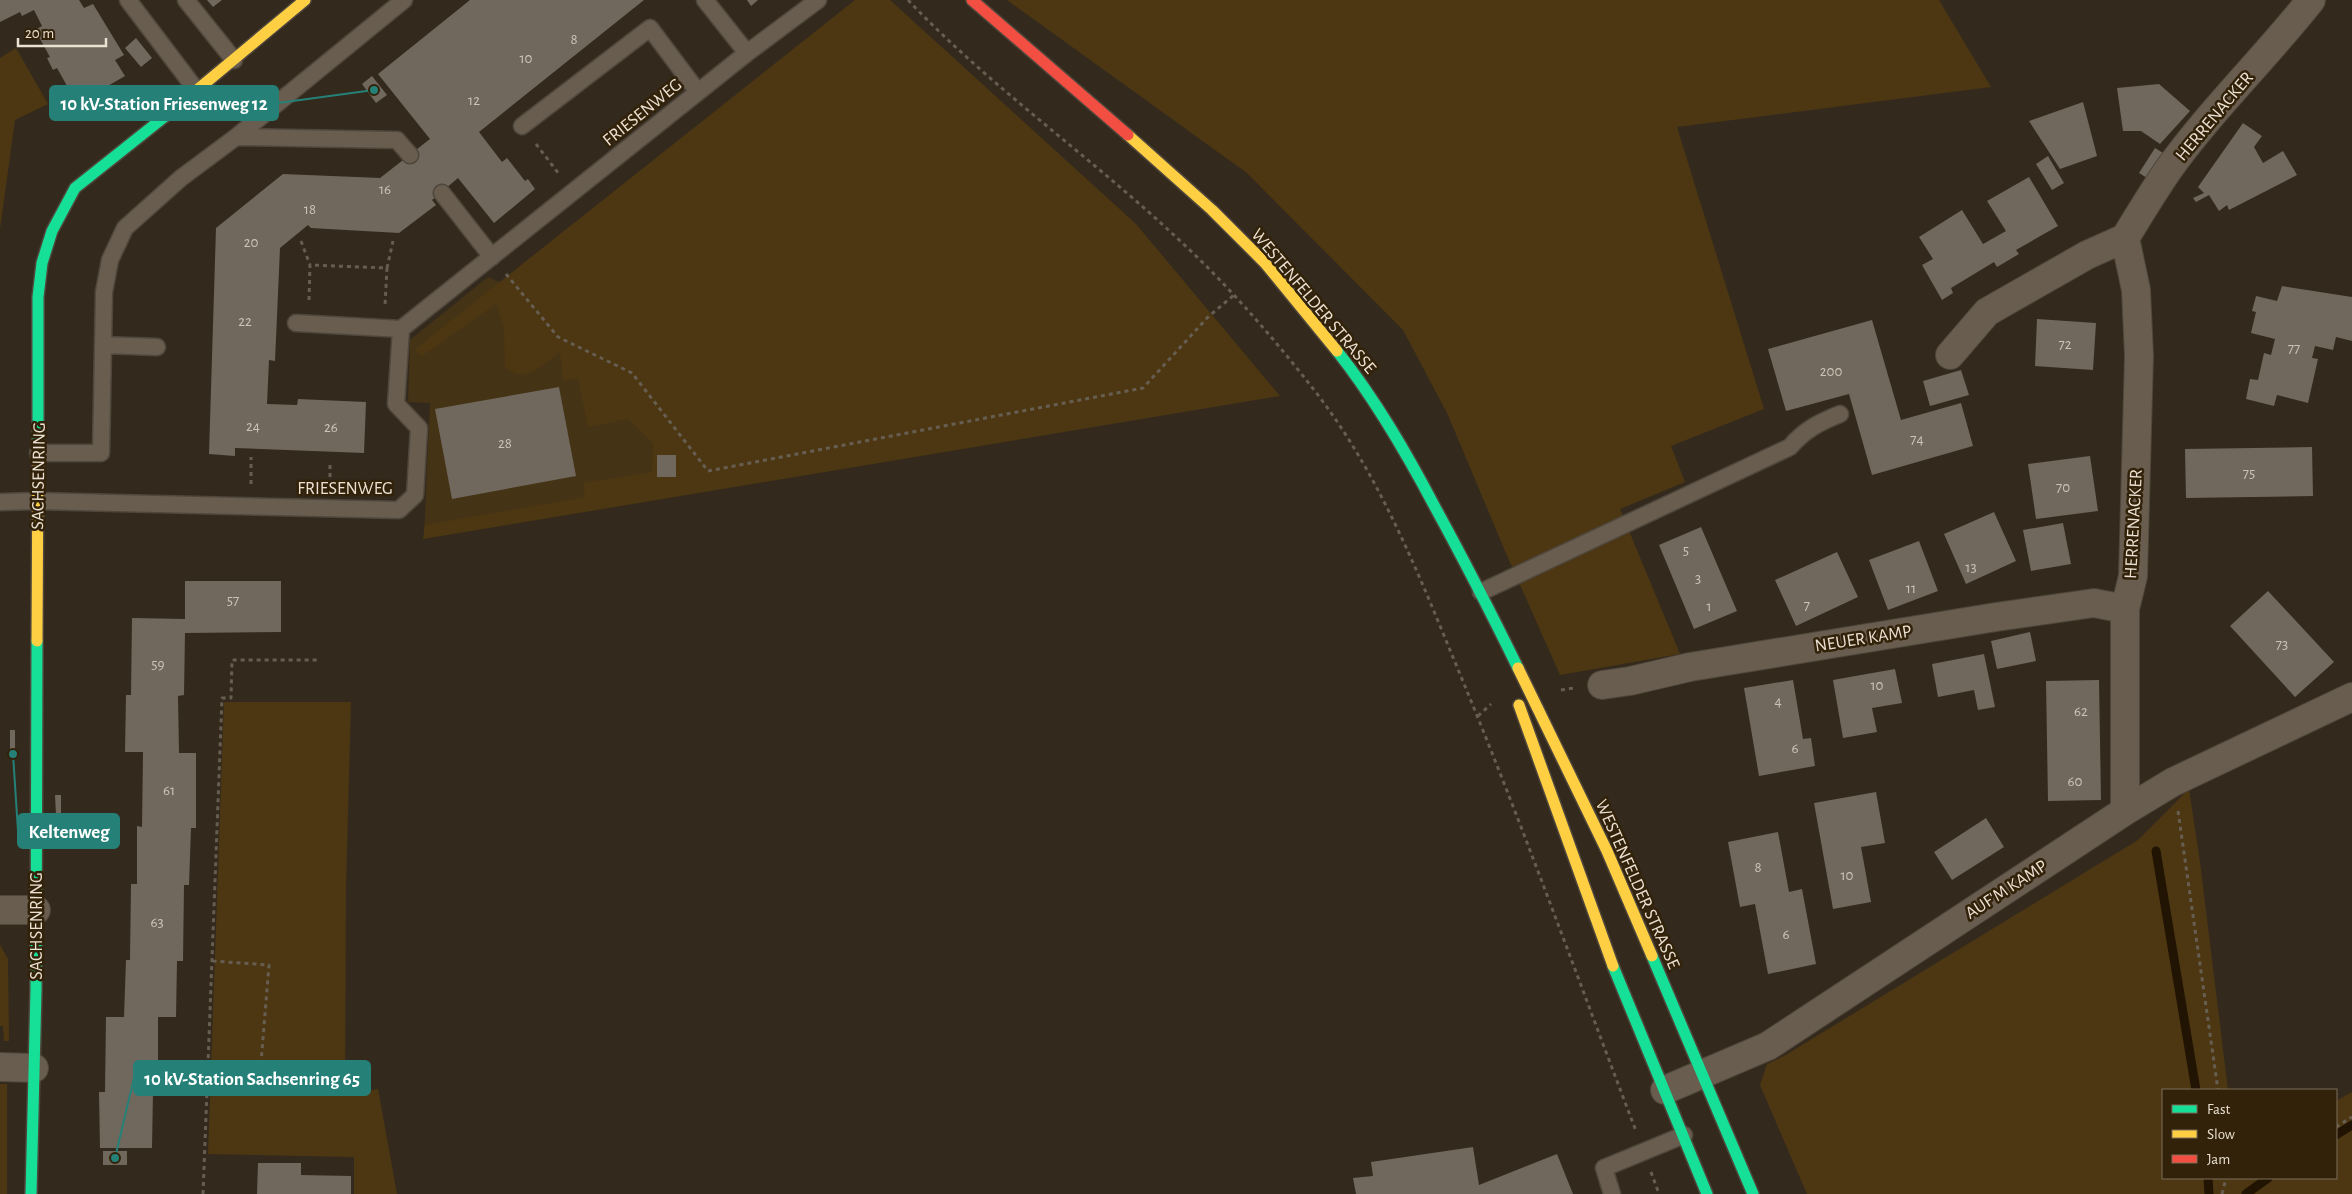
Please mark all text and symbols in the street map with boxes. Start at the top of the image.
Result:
scale bar [18,15,105,47]
text: 20 m [25,26,54,41]
house number: 8 [570,32,578,47]
house number: 10 [519,51,533,66]
street label: HERRENACKER [2173,69,2257,165]
street label: FRIESENWEG [600,76,685,150]
callout: 10 kV-Station Friesenweg 12 [50,86,278,120]
house number: 12 [468,93,480,108]
text: 10 kV-Station Friesenweg 12 [60,95,268,114]
house number: 16 [379,182,391,197]
house number: 18 [304,202,316,217]
street label: WESTENFELDER STRASSE [1247,226,1379,378]
house number: 20 [244,235,258,250]
house number: 22 [238,314,252,329]
house number: 72 [2058,337,2072,352]
house number: 77 [2288,341,2300,356]
house number: 200 [1820,364,1842,379]
house number: 24 [246,419,260,434]
house number: 26 [324,420,338,435]
street label: SACHSENRING [29,422,49,530]
house number: 74 [1910,432,1924,447]
house number: 28 [498,436,512,451]
house number: 75 [2243,466,2255,481]
street label: HERRENACKER [2122,469,2146,579]
street label: FRIESENWEG [297,480,393,498]
house number: 70 [2056,480,2070,495]
house number: 5 [1683,543,1689,558]
house number: 13 [1965,560,1977,575]
house number: 3 [1695,571,1701,586]
house number: 11 [1906,581,1916,596]
house number: 57 [227,593,239,608]
house number: 7 [1804,598,1810,613]
house number: 1 [1706,599,1712,614]
street label: NEUER KAMP [1814,622,1913,656]
house number: 73 [2276,637,2288,652]
house number: 59 [151,657,165,672]
house number: 10 [1870,678,1884,693]
house number: 4 [1774,694,1782,709]
house number: 62 [2074,704,2088,719]
house number: 6 [1791,741,1799,756]
house number: 60 [2068,774,2083,789]
house number: 61 [163,783,175,798]
street label: WESTENFELDER STRASSE [1592,797,1683,972]
callout: Keltenweg [18,814,119,848]
text: Keltenweg [29,823,110,842]
street label: AUF'M KAMP [1962,857,2051,923]
house number: 8 [1754,860,1762,875]
house number: 10 [1840,868,1854,883]
street label: SACHSENRING [28,872,46,980]
house number: 63 [150,915,164,930]
house number: 6 [1782,927,1790,942]
callout: 10 kV-Station Sachsenring 65 [134,1061,370,1095]
text: 10 kV-Station Sachsenring 65 [144,1070,360,1089]
legend [2162,1089,2337,1179]
text: Fast [2207,1102,2231,1117]
text: Slow [2207,1127,2235,1142]
text: Jam [2207,1152,2230,1167]

